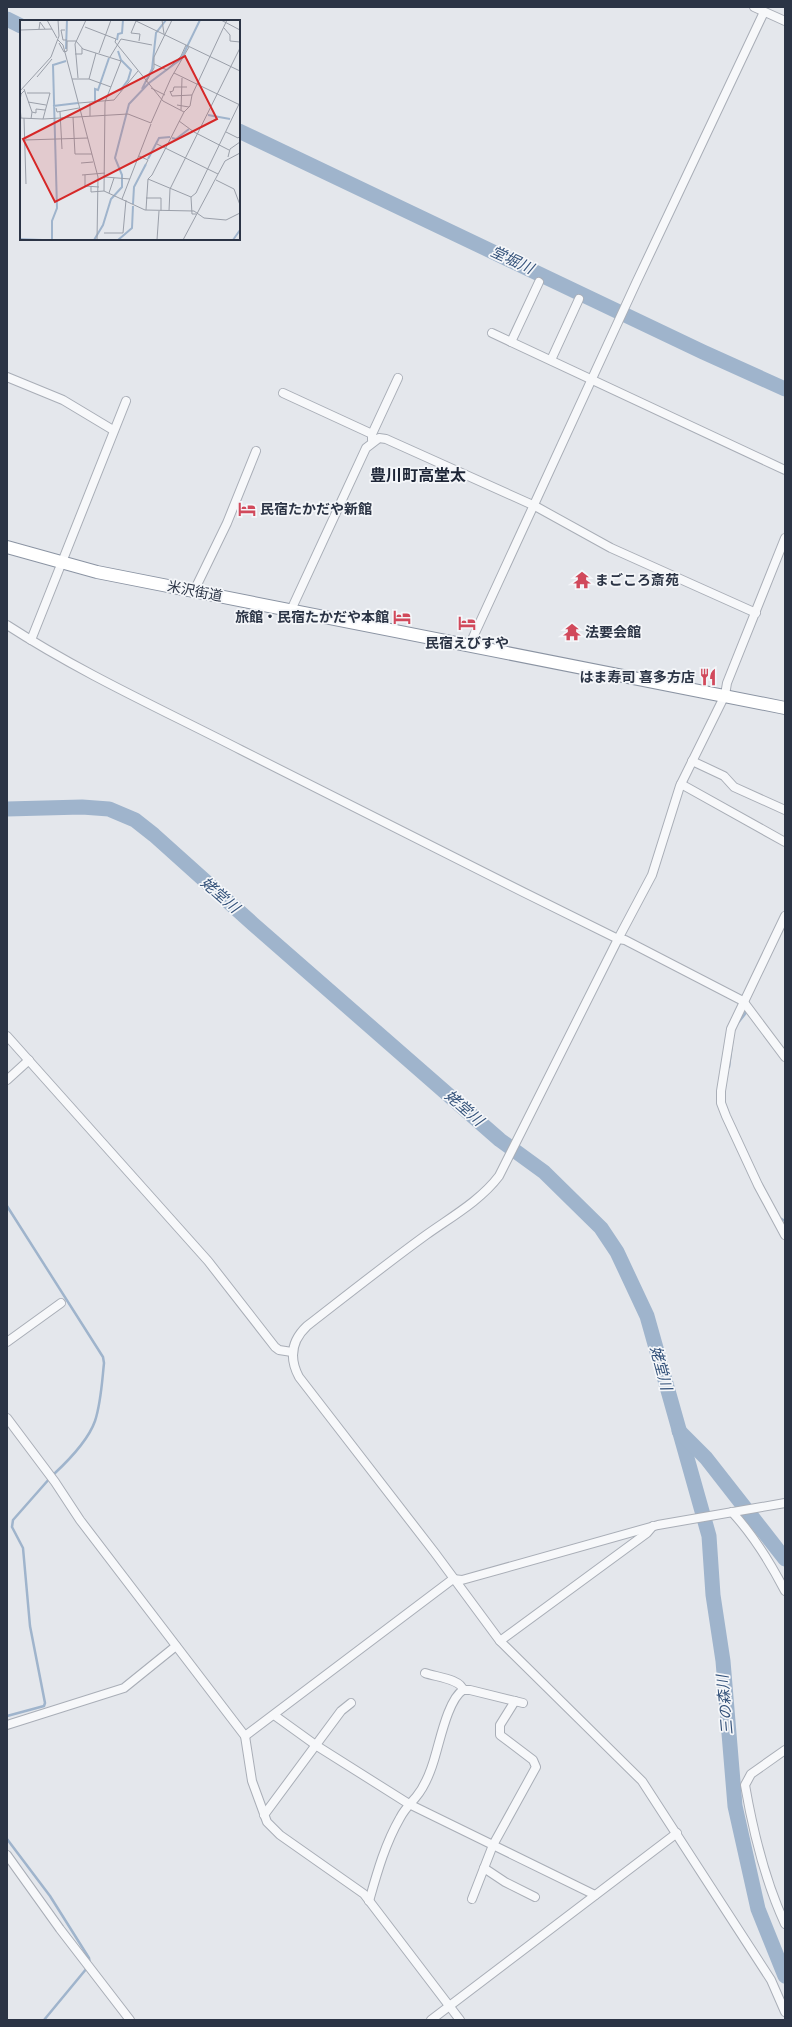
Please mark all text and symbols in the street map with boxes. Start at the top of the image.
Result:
inset map [20,20,240,240]
water label: 堂堀川 [488,241,538,279]
district label: 豊川町高堂太 [370,465,466,485]
hotel icon: 民宿たかだや新館 [237,499,257,519]
place label: 民宿たかだや新館 [260,500,372,518]
temple icon: まごころ斎苑 [572,570,592,590]
place label: まごころ斎苑 [595,571,679,589]
street label: 米沢街道 [166,577,224,605]
hotel icon: 旅館・民宿たかだや本館 [392,607,412,627]
place label: 旅館・民宿たかだや本館 [235,608,389,626]
hotel icon: 民宿えびすや [457,613,477,633]
temple icon: 法要会館 [562,622,582,642]
place label: 法要会館 [585,623,641,641]
place label: 民宿えびすや [425,634,509,652]
restaurant icon: はま寿司 喜多方店 [698,667,718,687]
place label: はま寿司 喜多方店 [579,668,695,686]
water label: 姥堂川 [197,873,245,918]
water label: 姥堂川 [441,1086,489,1131]
water label: 姥堂川 [646,1344,677,1394]
water label: 三の森川 [712,1672,737,1736]

